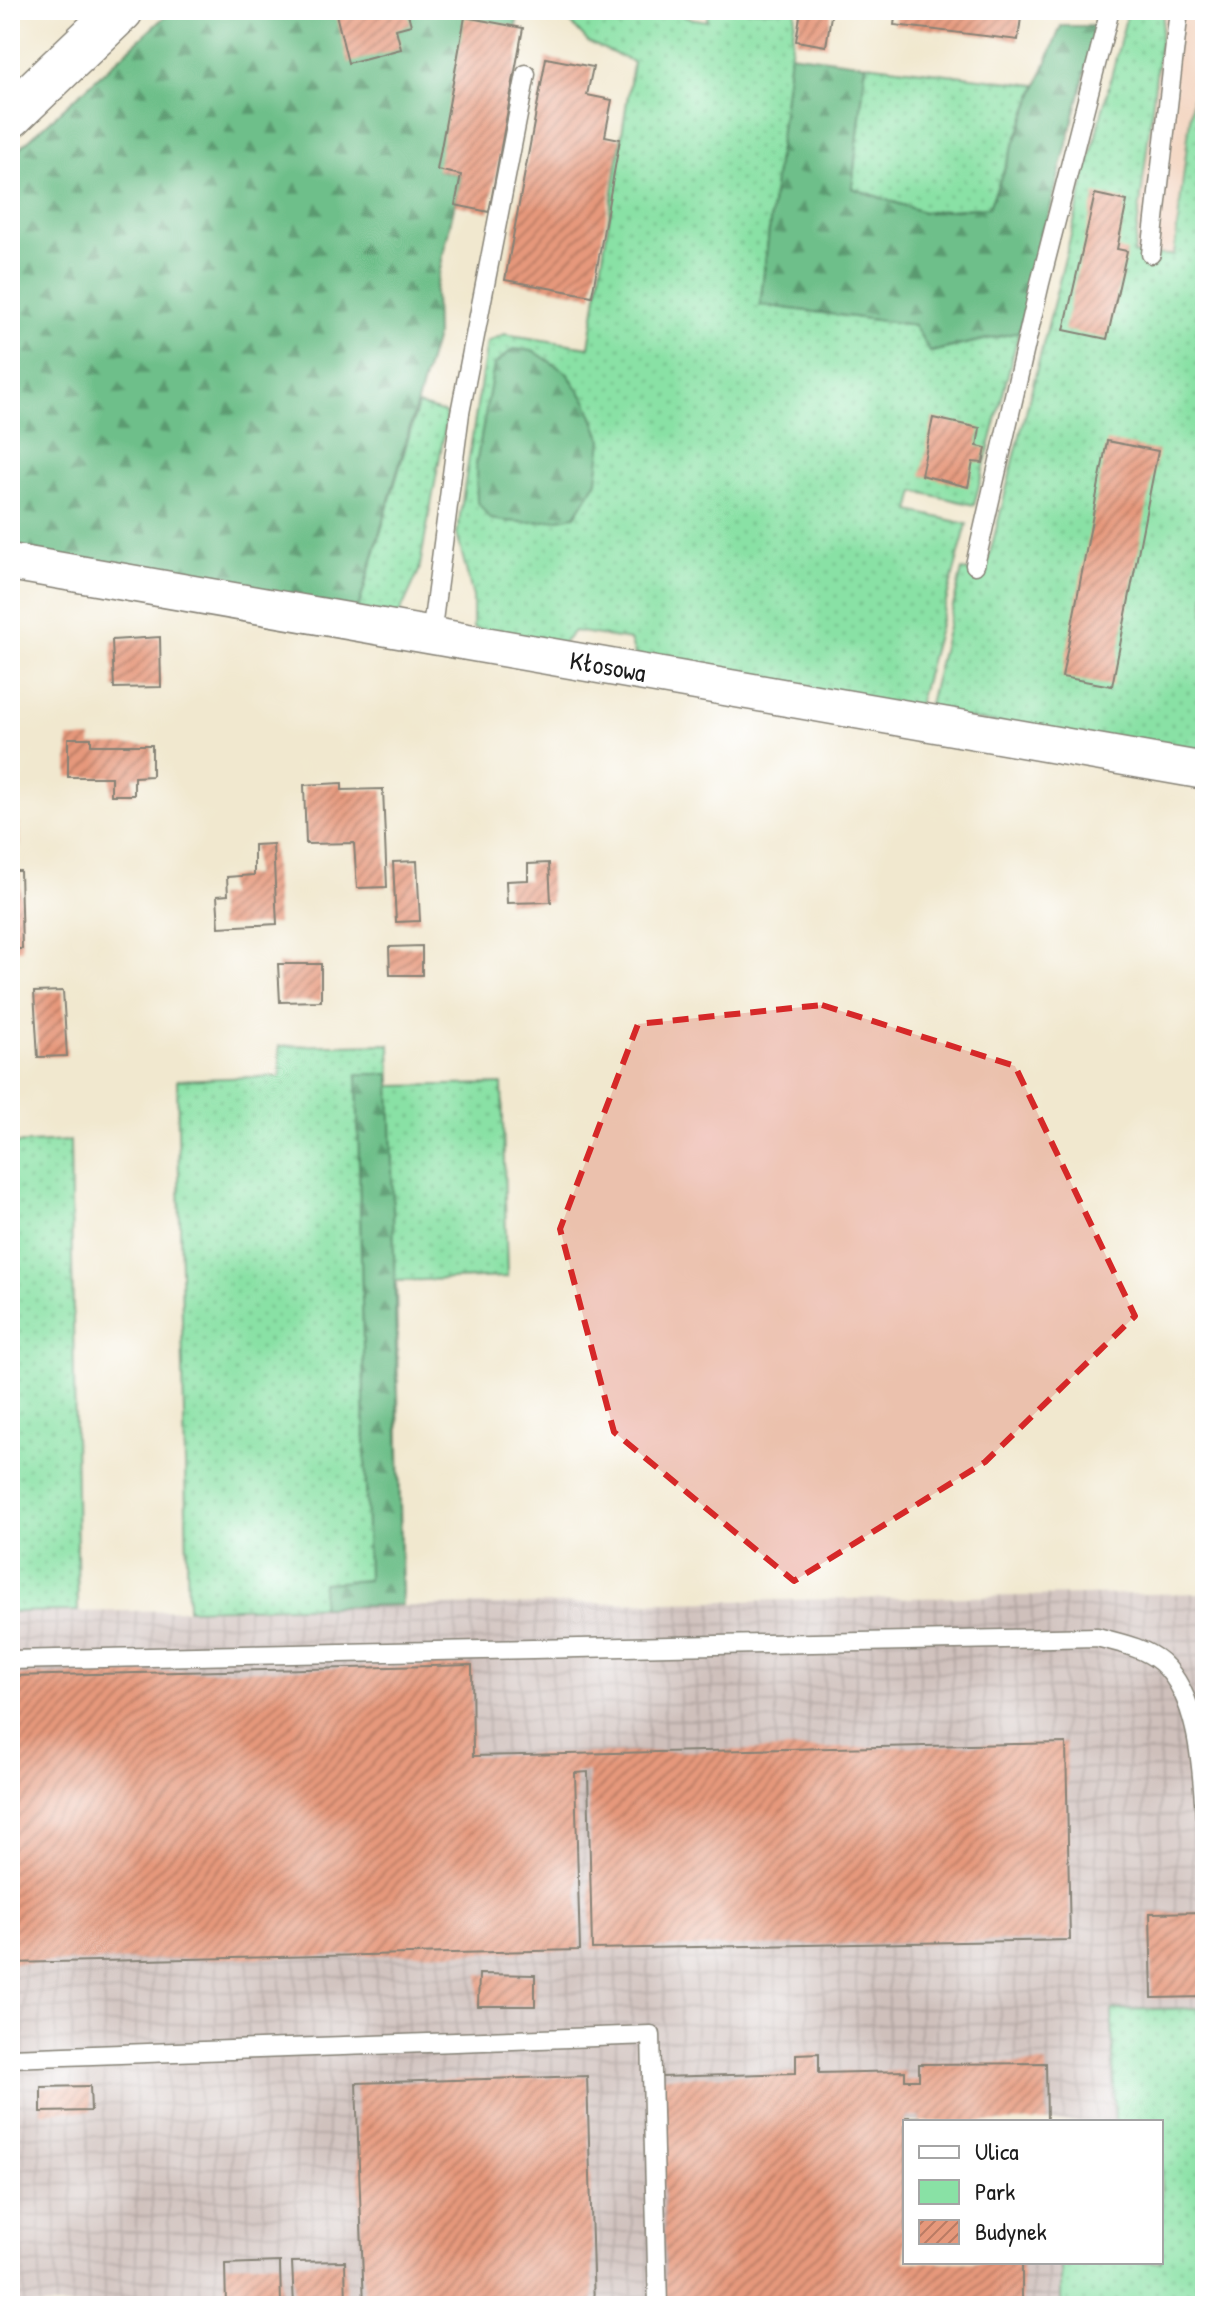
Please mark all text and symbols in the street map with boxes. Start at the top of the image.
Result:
street label: Kłosowa [567,642,649,690]
legend [903,2120,1163,2264]
text: Ulica [975,2135,1019,2167]
text: Park [975,2175,1015,2207]
text: Budynek [975,2215,1047,2247]

